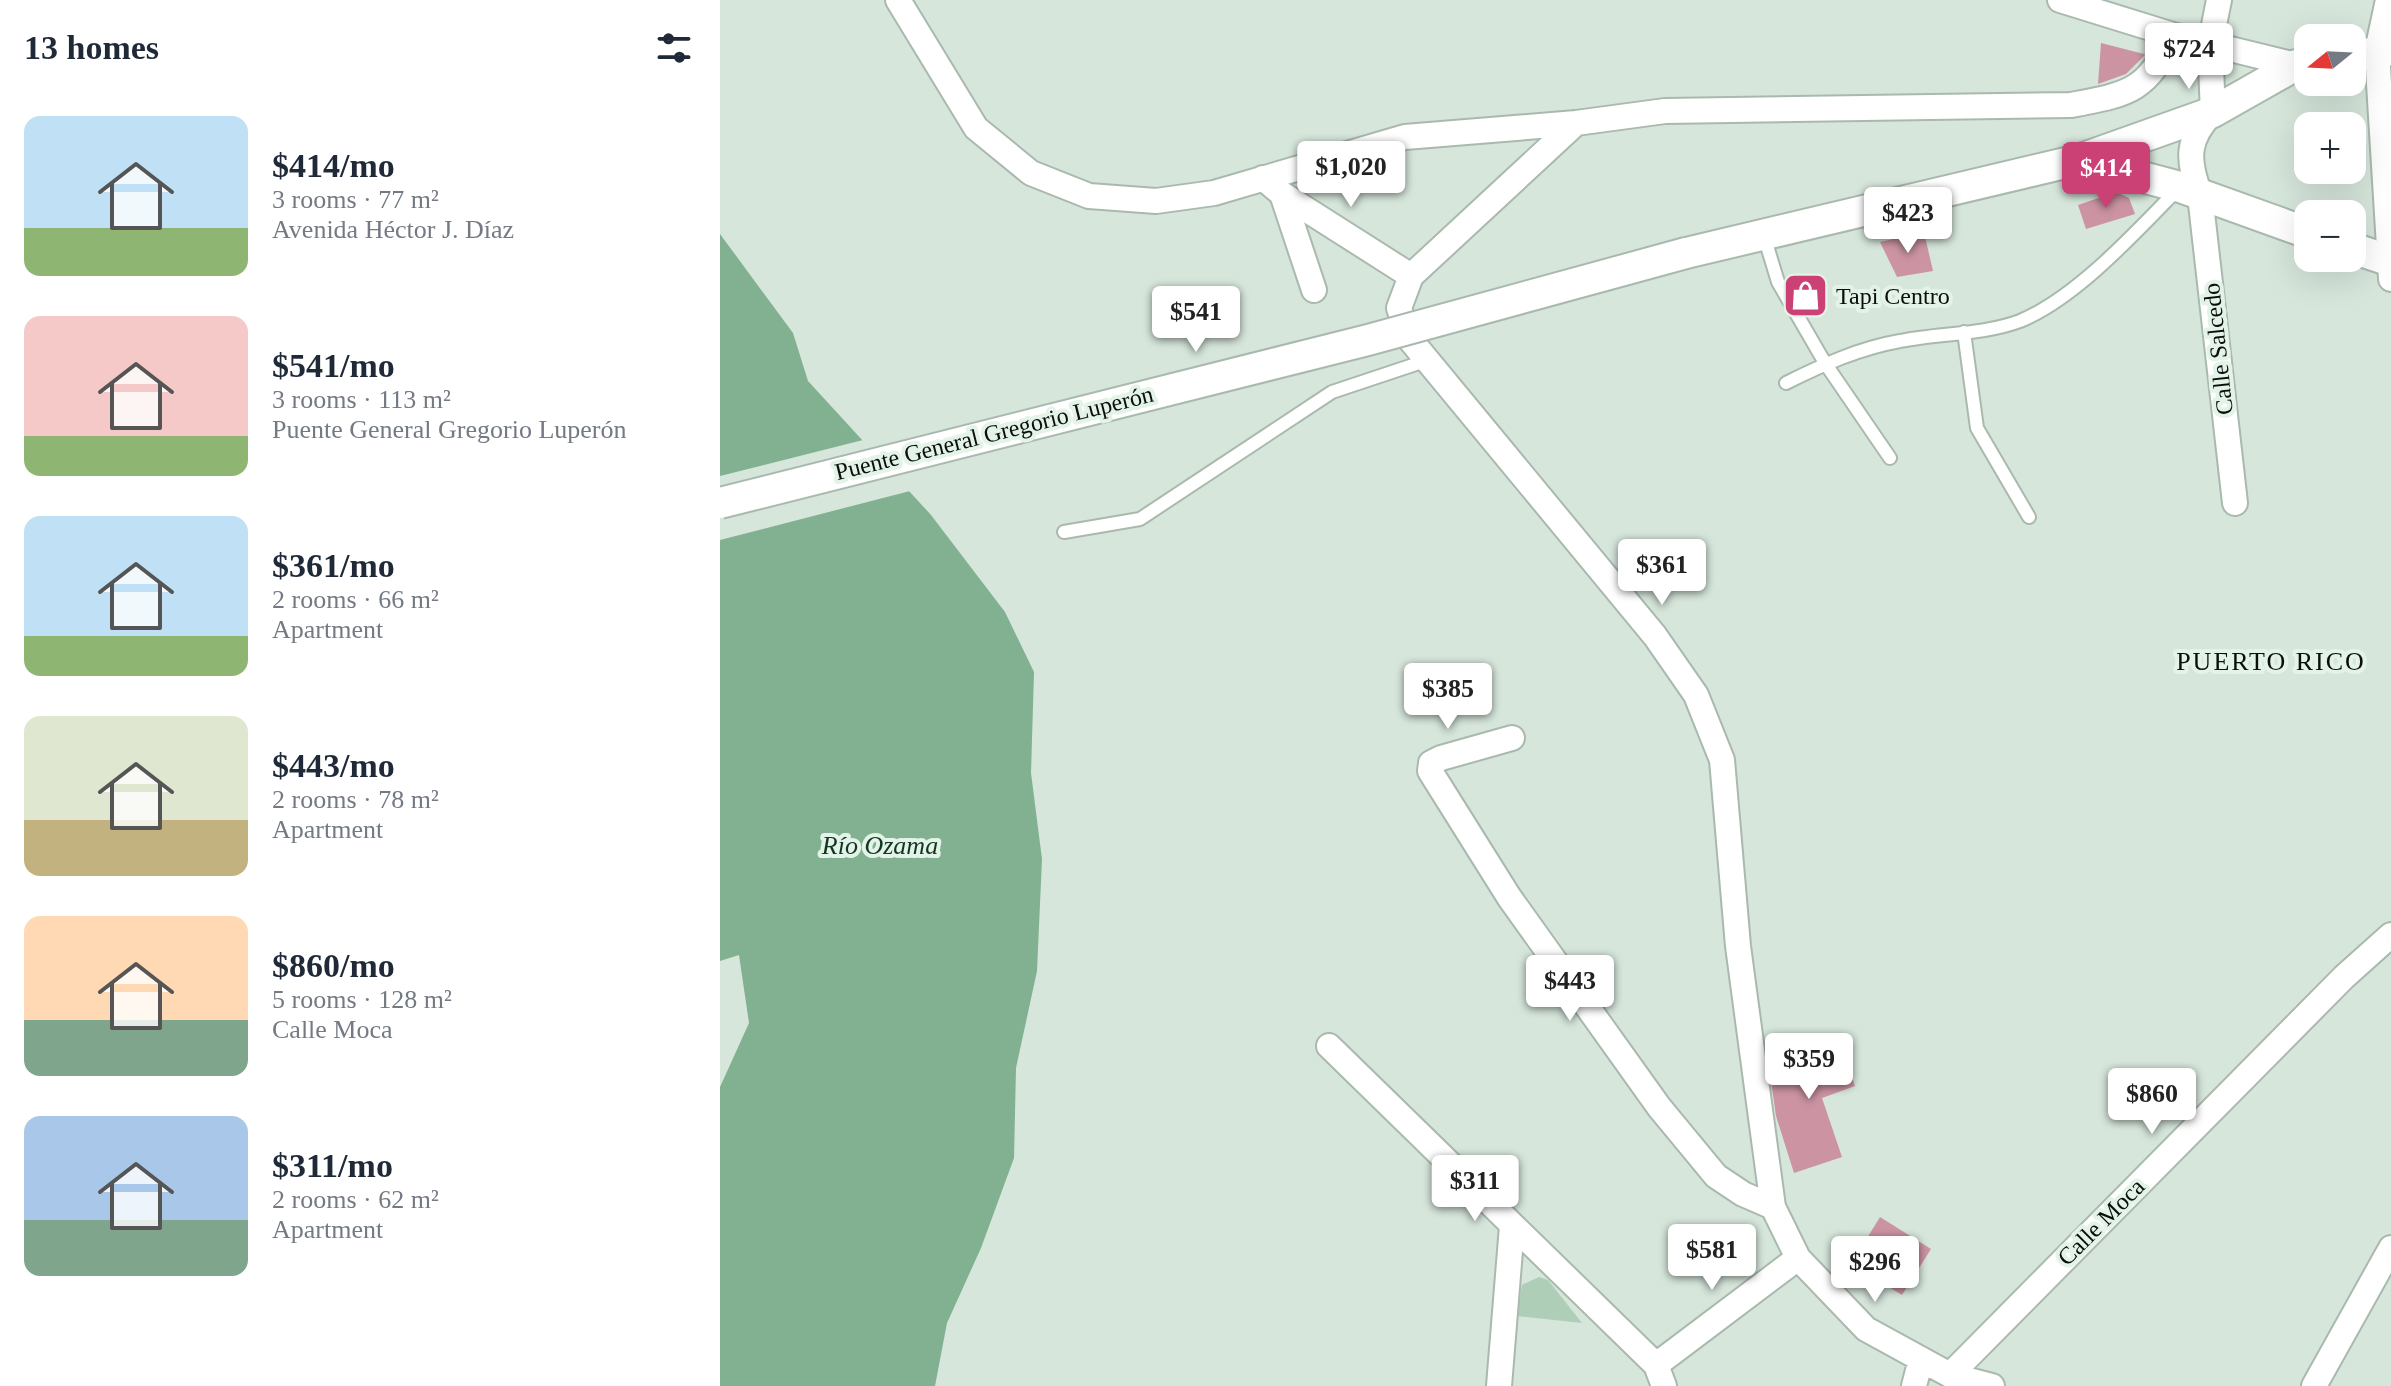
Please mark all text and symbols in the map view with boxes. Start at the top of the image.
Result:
pin: $724 [2142,23,2236,91]
north arrow [2294,24,2366,96]
map controls [2294,24,2366,272]
icon: filters [652,26,696,70]
text: 13 homes [24,29,159,66]
text: $724 [2163,34,2215,63]
button: + [2294,112,2366,184]
pin: $1,020 [1286,141,1416,209]
pin: $414 [2059,142,2153,210]
text: $414/mo [272,147,395,184]
icon: home [88,148,184,244]
text: $1,020 [1315,152,1387,181]
text: $414 [2080,153,2132,182]
text: 3 rooms · 77 m² [272,185,439,214]
pin: $423 [1861,187,1955,255]
text: $423 [1882,198,1934,227]
button: − [2294,200,2366,272]
text: Avenida Héctor J. Díaz [272,215,514,244]
shop icon: Tapi Centro [1781,272,1829,320]
street label: Calle Salcedo [2198,282,2238,416]
place label: Tapi Centro [1836,283,1950,309]
pin: $541 [1149,286,1243,354]
text: $541 [1170,297,1222,326]
text: $541/mo [272,347,395,384]
icon: home [88,348,184,444]
street label: Puente General Gregorio Luperón [832,381,1156,485]
text: 3 rooms · 113 m² [272,385,451,414]
text: Puente General Gregorio Luperón [272,415,626,444]
pin: $361 [1615,539,1709,607]
text: $361/mo [272,547,395,584]
icon: home [88,548,184,644]
text: $361 [1636,550,1688,579]
text: 2 rooms · 66 m² [272,585,439,614]
text: Apartment [272,615,383,644]
district label: PUERTO RICO [2176,647,2366,676]
pin: $385 [1401,663,1495,731]
text: $385 [1422,674,1474,703]
text: $443/mo [272,747,395,784]
icon: home [88,748,184,844]
text: 2 rooms · 78 m² [272,785,439,814]
text: Apartment [272,815,383,844]
water label: Río Ozama [821,831,938,860]
text: $860/mo [272,947,395,984]
icon: home [88,948,184,1044]
pin: $443 [1523,955,1617,1023]
text: $443 [1544,966,1596,995]
text: 5 rooms · 128 m² [272,985,452,1014]
text: Calle Moca [272,1015,393,1044]
pin: $359 [1762,1033,1856,1101]
text: $359 [1783,1044,1835,1073]
pin: $860 [2105,1068,2199,1136]
text: $860 [2126,1079,2178,1108]
text: $311/mo [272,1147,393,1184]
icon: home [88,1148,184,1244]
pin: $311 [1428,1155,1522,1223]
text: $311 [1450,1166,1500,1195]
street label: Calle Moca [2052,1173,2150,1271]
text: 2 rooms · 62 m² [272,1185,439,1214]
text: Apartment [272,1215,383,1244]
pin: $581 [1665,1224,1759,1292]
text: $581 [1686,1235,1738,1264]
pin: $296 [1828,1236,1922,1304]
text: $296 [1849,1247,1901,1276]

